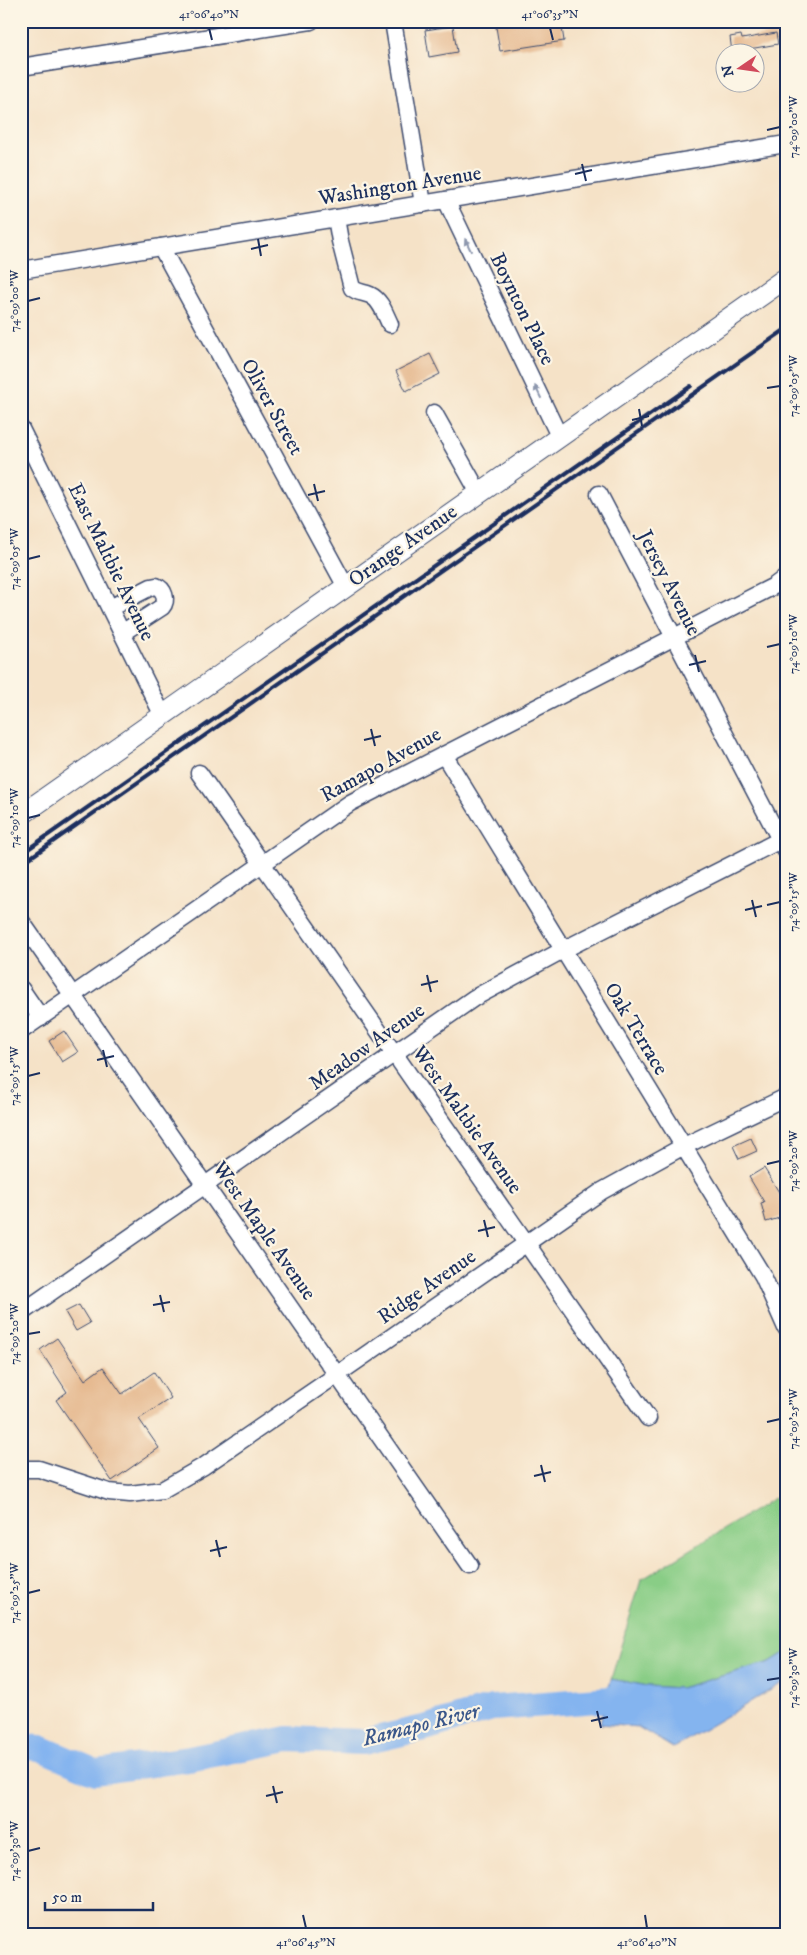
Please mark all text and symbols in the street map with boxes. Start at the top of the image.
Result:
text: 41°06'40"N [179,7,239,22]
text: 41°06'35"N [521,7,579,22]
north arrow [714,42,764,92]
text: N [718,63,738,78]
text: 74°09'00"W [786,95,801,158]
street label: Washington Avenue [316,160,484,212]
one-way arrow [464,238,472,252]
street label: Boynton Place [484,249,561,370]
text: 74°09'00"W [7,269,22,332]
street label: Oliver Street [235,354,309,460]
text: 74°09'05"W [786,354,801,417]
one-way arrow [534,385,542,399]
street label: East Maltbie Avenue [62,479,161,645]
street label: Orange Avenue [344,499,463,593]
street label: Jersey Avenue [630,524,707,641]
text: 74°09'05"W [7,527,22,590]
text: 74°09'10"W [786,613,801,674]
street label: Ramapo Avenue [316,721,446,809]
text: 74°09'10"W [7,787,22,848]
text: 74°09'15"W [786,871,801,932]
street label: Oak Terrace [598,978,674,1080]
street label: Meadow Avenue [304,997,430,1097]
street label: West Maltbie Avenue [406,1040,528,1199]
text: 74°09'15"W [7,1045,22,1106]
text: 74°09'20"W [786,1129,801,1192]
street label: West Maple Avenue [206,1156,322,1306]
street label: Ridge Avenue [373,1244,481,1330]
text: 74°09'20"W [7,1302,22,1365]
text: 74°09'25"W [786,1387,801,1450]
text: 74°09'25"W [7,1561,22,1624]
text: 74°09'30"W [786,1647,801,1708]
water label: Ramapo River [359,1697,484,1753]
text: 74°09'30"W [7,1820,22,1881]
scale bar [45,1880,152,1912]
text: 50 m [52,1888,82,1907]
text: 41°06'45"N [276,1935,336,1950]
text: 41°06'40"N [617,1935,677,1950]

